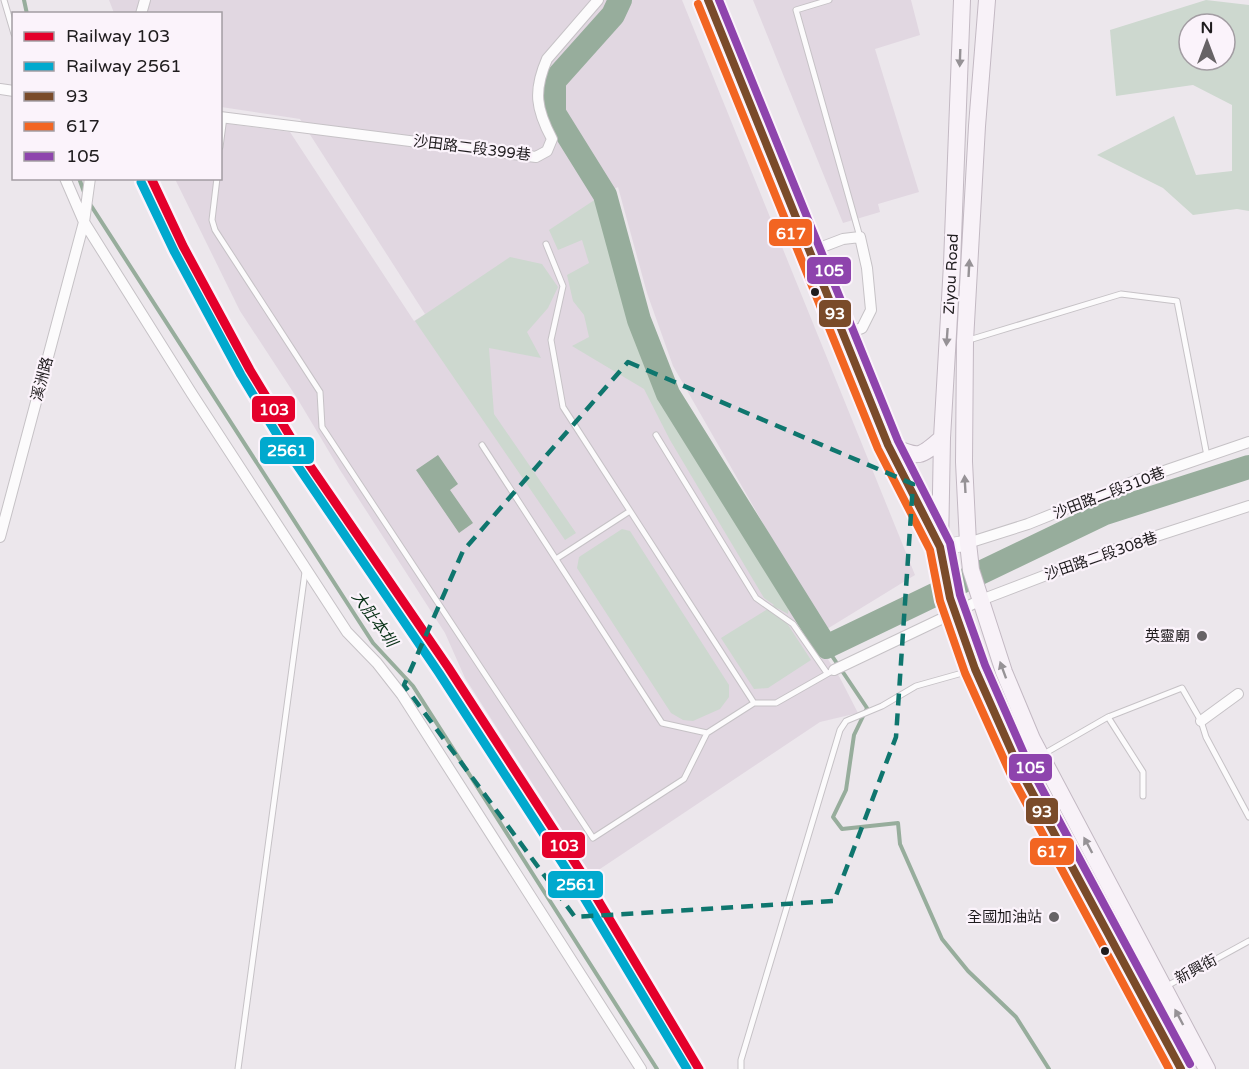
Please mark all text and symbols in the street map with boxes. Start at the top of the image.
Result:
legend [12,12,222,180]
north arrow [1177,12,1237,72]
text: N [1201,18,1213,38]
text: Railway 103 [66,25,170,47]
one-way arrow [956,49,965,68]
text: Railway 2561 [66,55,182,77]
text: 93 [66,85,89,107]
text: 617 [66,115,100,137]
street label: 沙田路二段399巷 [412,132,532,164]
text: 105 [66,145,100,167]
line badge: 617 [768,218,813,247]
text: 617 [776,224,806,244]
street label: Ziyou Road [940,233,962,315]
line badge: 105 [806,256,852,285]
one-way arrow [964,259,974,278]
text: 105 [814,261,844,281]
unlabelled marker [809,286,821,298]
line badge: 93 [818,299,852,328]
text: 93 [825,304,845,324]
one-way arrow [943,328,952,347]
street label: 溪洲路 [27,355,57,403]
line badge: 103 [251,395,296,423]
text: 103 [259,400,289,420]
line badge: 2561 [259,436,315,465]
text: 2561 [267,441,307,461]
street label: 沙田路二段310巷 [1051,463,1167,523]
one-way arrow [960,475,969,494]
street label: 沙田路二段308巷 [1042,528,1160,584]
water label: 大肚本圳 [347,587,402,652]
place label: 英靈廟 [1145,627,1190,645]
marker: 英靈廟 [1195,629,1209,643]
one-way arrow [998,660,1008,678]
line badge: 105 [1008,753,1053,782]
text: 105 [1015,758,1045,778]
line badge: 93 [1025,797,1059,825]
text: 93 [1032,802,1052,822]
line badge: 103 [541,831,586,859]
text: 103 [549,836,579,856]
one-way arrow [1083,836,1093,853]
line badge: 617 [1029,837,1075,866]
text: 617 [1037,842,1067,862]
line badge: 2561 [547,870,604,899]
text: 2561 [556,875,596,895]
place label: 全國加油站 [967,908,1042,926]
marker: 全國加油站 [1047,910,1061,924]
unlabelled marker [1099,945,1111,957]
street label: 新興街 [1172,950,1220,988]
one-way arrow [1174,1009,1184,1026]

